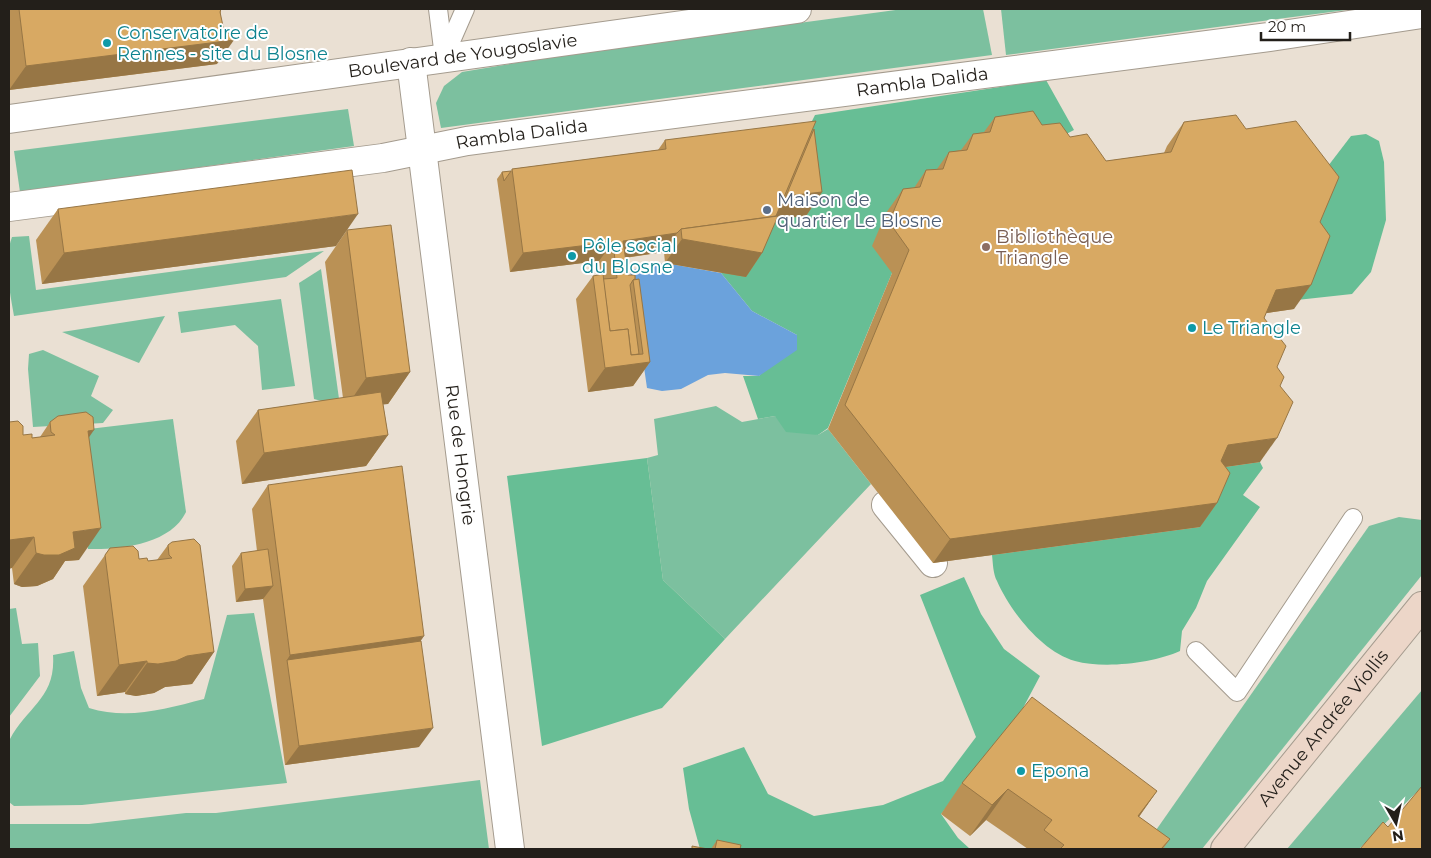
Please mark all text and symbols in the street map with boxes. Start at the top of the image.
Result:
scale bar [1261,10,1350,42]
text: 20 m [1268,17,1306,36]
place label: Conservatoire de Rennes - site du Blosne [117,22,328,65]
street label: Boulevard de Yougoslavie [347,29,579,83]
marker: Conservatoire de Rennes - site du Blosne [101,37,113,49]
street label: Rambla Dalida [855,62,990,101]
street label: Rambla Dalida [454,114,589,154]
place label: Maison de quartier Le Blosne [777,189,942,232]
marker: Maison de quartier Le Blosne [761,204,773,216]
place label: Bibliothèque Triangle [996,226,1113,269]
place label: Pôle social du Blosne [582,235,677,278]
marker: Bibliothèque Triangle [980,241,992,253]
marker: Pôle social du Blosne [566,250,578,262]
place label: Le Triangle [1202,317,1301,339]
marker: Le Triangle [1186,322,1198,334]
street label: Rue de Hongrie [441,383,480,527]
street label: Avenue Andrée Viollis [1253,645,1393,811]
place label: Epona [1031,760,1089,782]
marker: Epona [1015,765,1027,777]
north arrow [1371,798,1421,848]
text: N [1391,826,1405,846]

